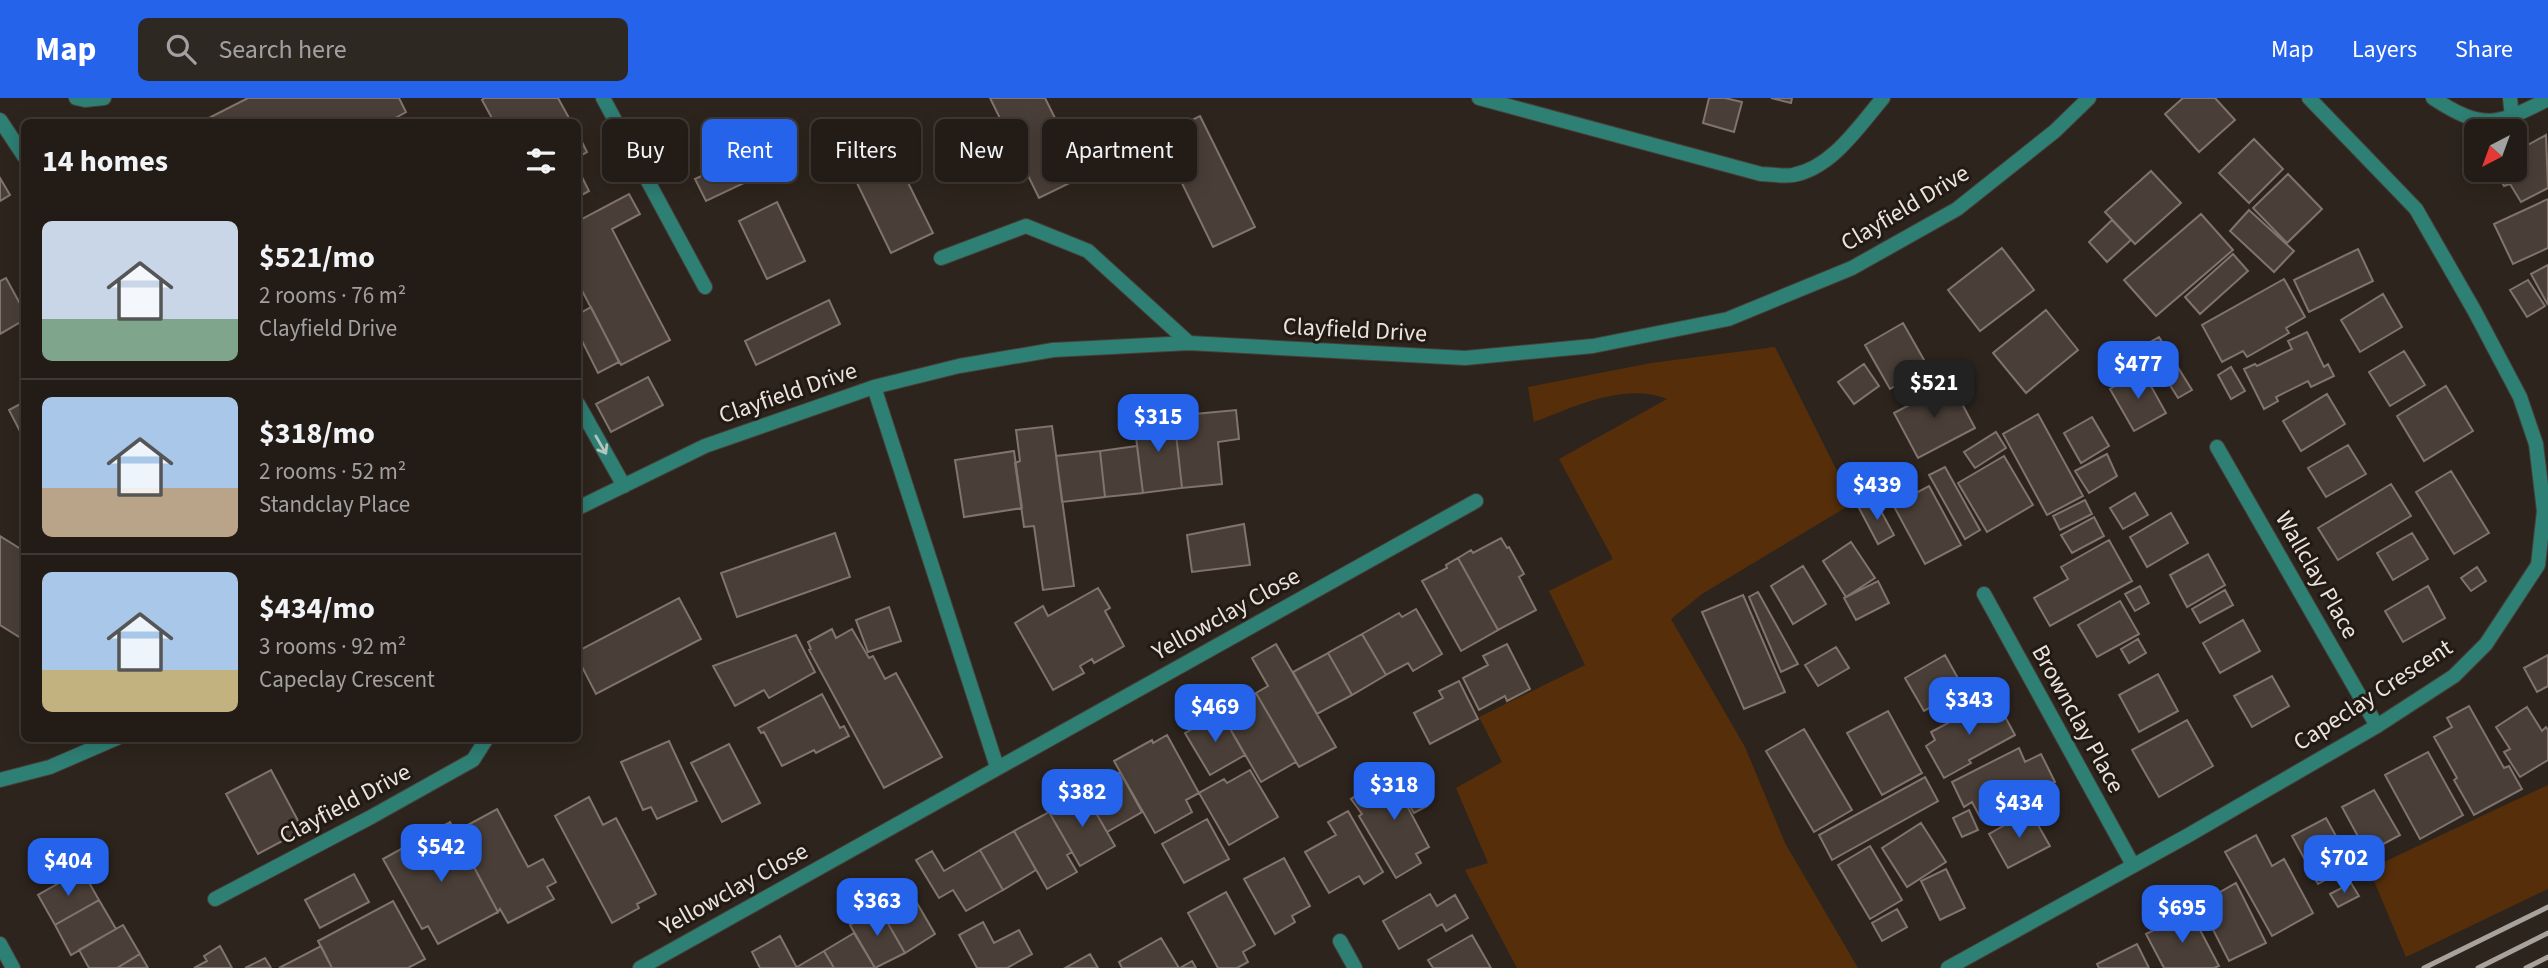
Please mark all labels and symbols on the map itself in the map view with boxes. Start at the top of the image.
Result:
north arrow [2464,119,2527,182]
street label: Clayfield Drive [1834,156,1976,260]
street label: Clayfield Drive [1282,309,1428,351]
pin: $477 [2097,342,2179,401]
street label: Clayfield Drive [714,353,862,433]
pin: $521 [1893,360,1975,420]
pin: $315 [1117,394,1199,454]
one-way arrow [595,434,608,455]
pin: $439 [1836,462,1918,522]
street label: Wallclay Place [2266,505,2368,645]
street label: Yellowclay Close [1145,559,1306,670]
street label: Capeclay Crescent [2287,630,2459,760]
street label: Brownclay Place [2023,638,2133,800]
pin: $343 [1928,678,2010,737]
pin: $469 [1174,684,1256,744]
street label: Clayfield Drive [273,755,417,853]
pin: $318 [1353,762,1435,822]
pin: $382 [1041,770,1123,829]
pin: $434 [1978,780,2060,840]
pin: $542 [400,824,482,884]
street label: Yellowclay Close [653,834,814,945]
pin: $702 [2303,836,2385,895]
pin: $404 [27,838,109,898]
pin: $363 [836,878,918,938]
pin: $695 [2141,886,2223,945]

